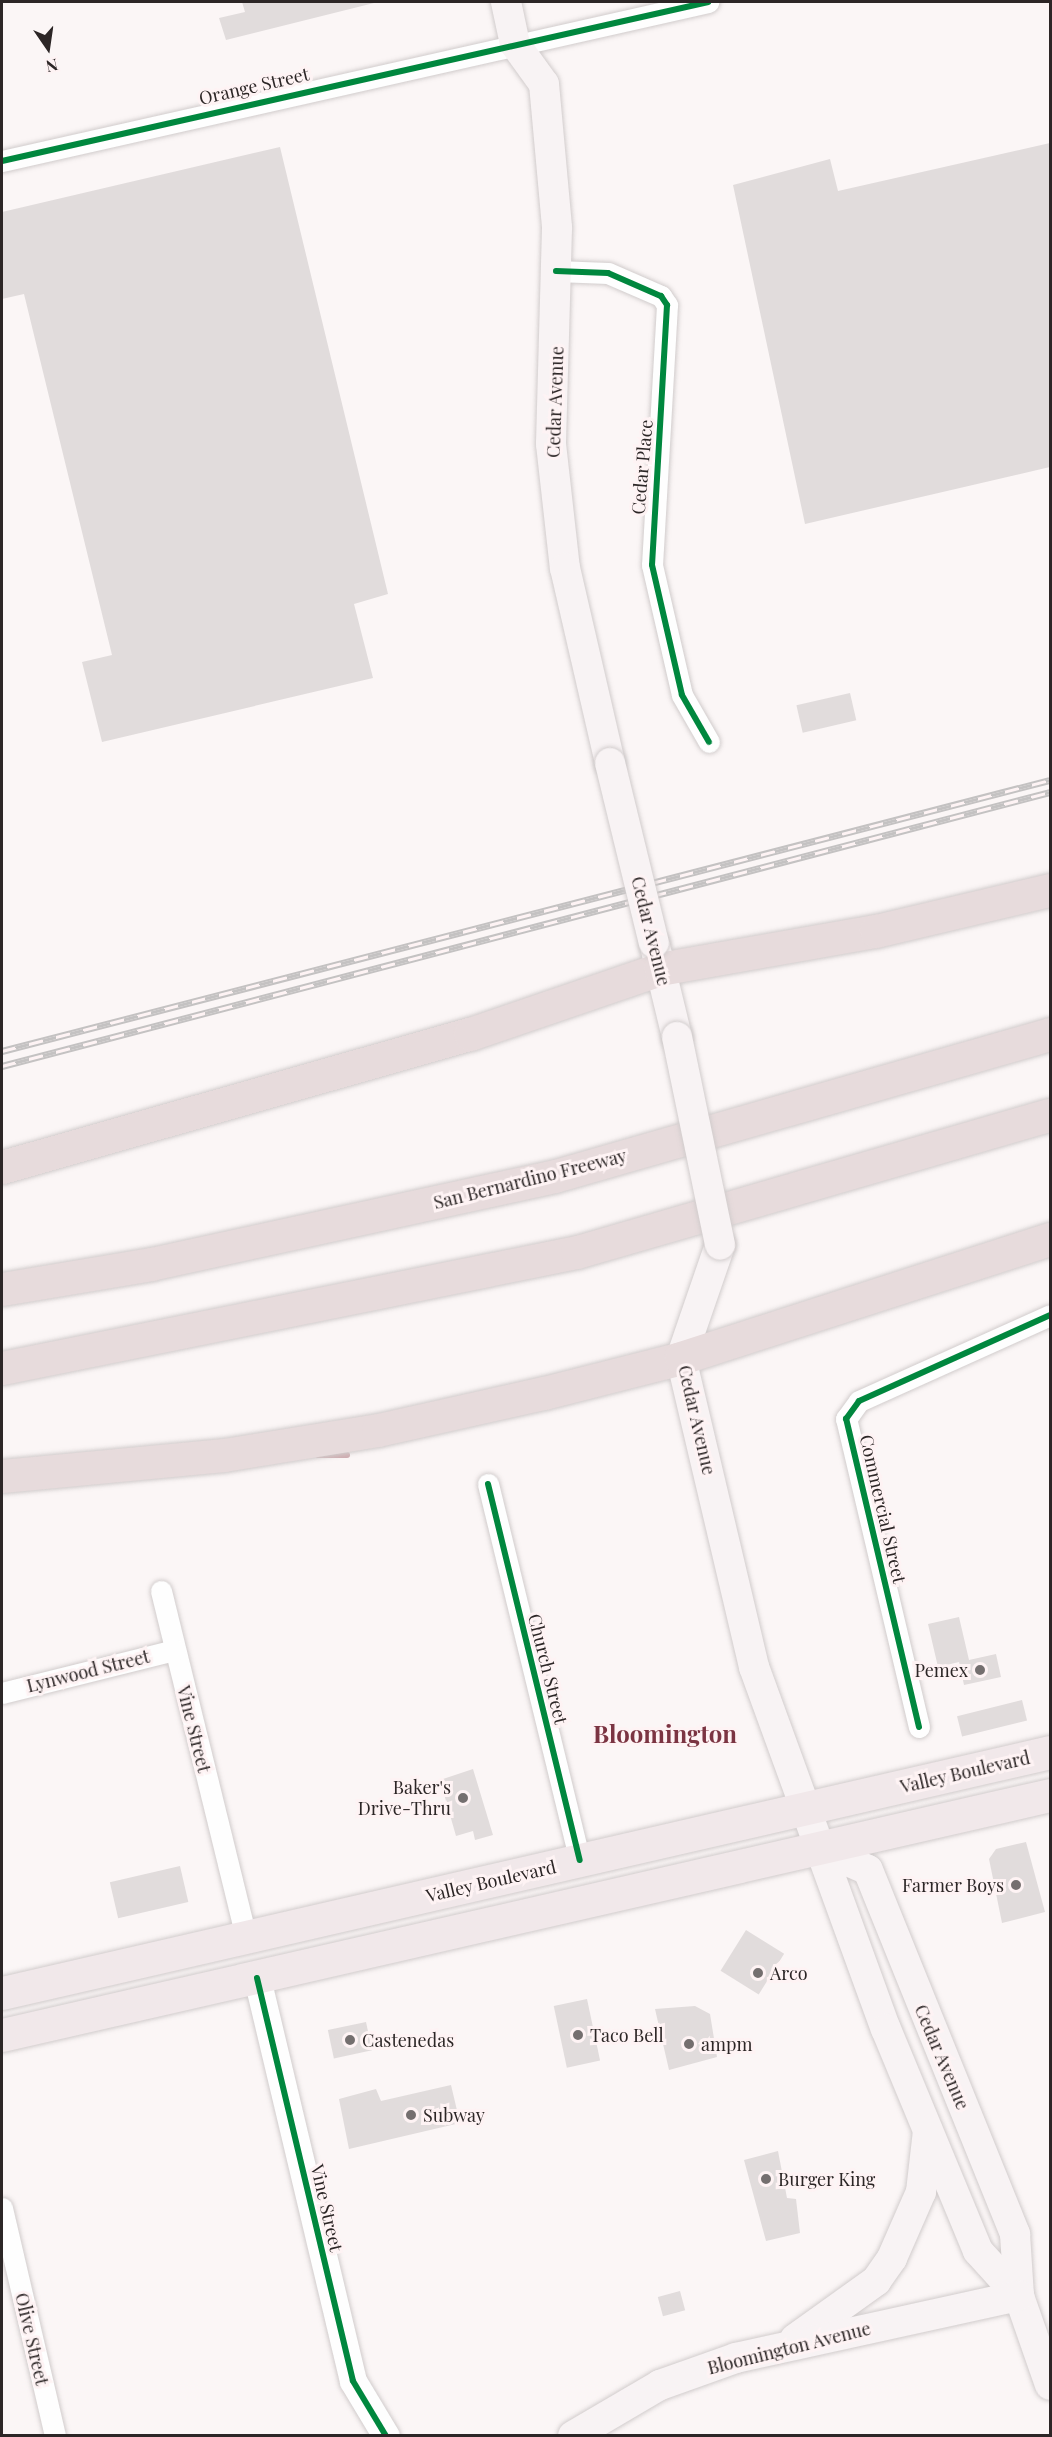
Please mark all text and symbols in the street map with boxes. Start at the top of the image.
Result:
north arrow [18,18,78,78]
text: N [44,54,60,78]
street label: Orange Street [197,63,311,109]
street label: Cedar Avenue [542,345,568,459]
street label: Cedar Place [627,418,657,516]
street label: Cedar Avenue [627,874,675,988]
street label: San Bernardino Freeway [431,1145,629,1213]
street label: Cedar Avenue [674,1363,720,1477]
street label: Commercial Street [855,1433,911,1585]
street label: Church Street [524,1611,572,1727]
street label: Lynwood Street [24,1645,152,1697]
place label: Pemex [914,1659,968,1681]
marker: Pemex [973,1663,987,1677]
street label: Vine Street [173,1683,215,1775]
district label: Bloomington [593,1720,737,1748]
street label: Valley Boulevard [898,1747,1032,1797]
place label: Baker's Drive-Thru [358,1777,451,1820]
marker: Baker's Drive-Thru [456,1791,470,1805]
street label: Valley Boulevard [424,1856,558,1906]
place label: Farmer Boys [902,1874,1004,1896]
marker: Farmer Boys [1009,1878,1023,1892]
place label: Arco [770,1962,808,1984]
marker: Arco [751,1966,765,1980]
street label: Cedar Avenue [910,2001,974,2113]
place label: Taco Bell [590,2024,664,2046]
marker: Taco Bell [571,2028,585,2042]
place label: Castenedas [362,2029,454,2051]
marker: Castenedas [343,2033,357,2047]
place label: ampm [701,2033,752,2055]
marker: ampm [682,2037,696,2051]
place label: Subway [423,2104,485,2126]
marker: Subway [404,2108,418,2122]
street label: Vine Street [306,2162,348,2254]
place label: Burger King [778,2168,876,2190]
marker: Burger King [759,2172,773,2186]
street label: Olive Street [11,2291,53,2387]
street label: Bloomington Avenue [705,2317,873,2379]

